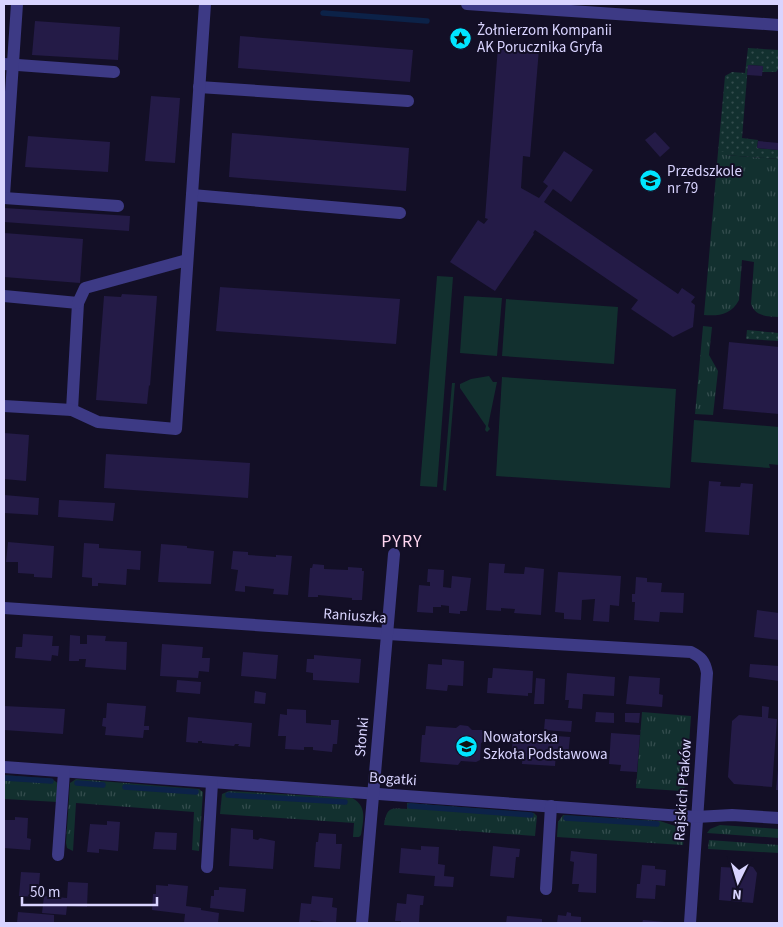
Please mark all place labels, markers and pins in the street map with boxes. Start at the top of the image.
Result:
place label: Żołnierzom Kompanii AK Porucznika Gryfa [477,20,612,58]
place icon: Żołnierzom Kompanii AK Porucznika Gryfa [449,27,473,51]
place label: Przedszkole nr 79 [667,161,742,199]
school or university icon: Przedszkole nr 79 [639,168,663,192]
place label: Nowatorska Szkoła Podstawowa [483,727,608,765]
school or university icon: Nowatorska Szkoła Podstawowa [455,734,479,758]

